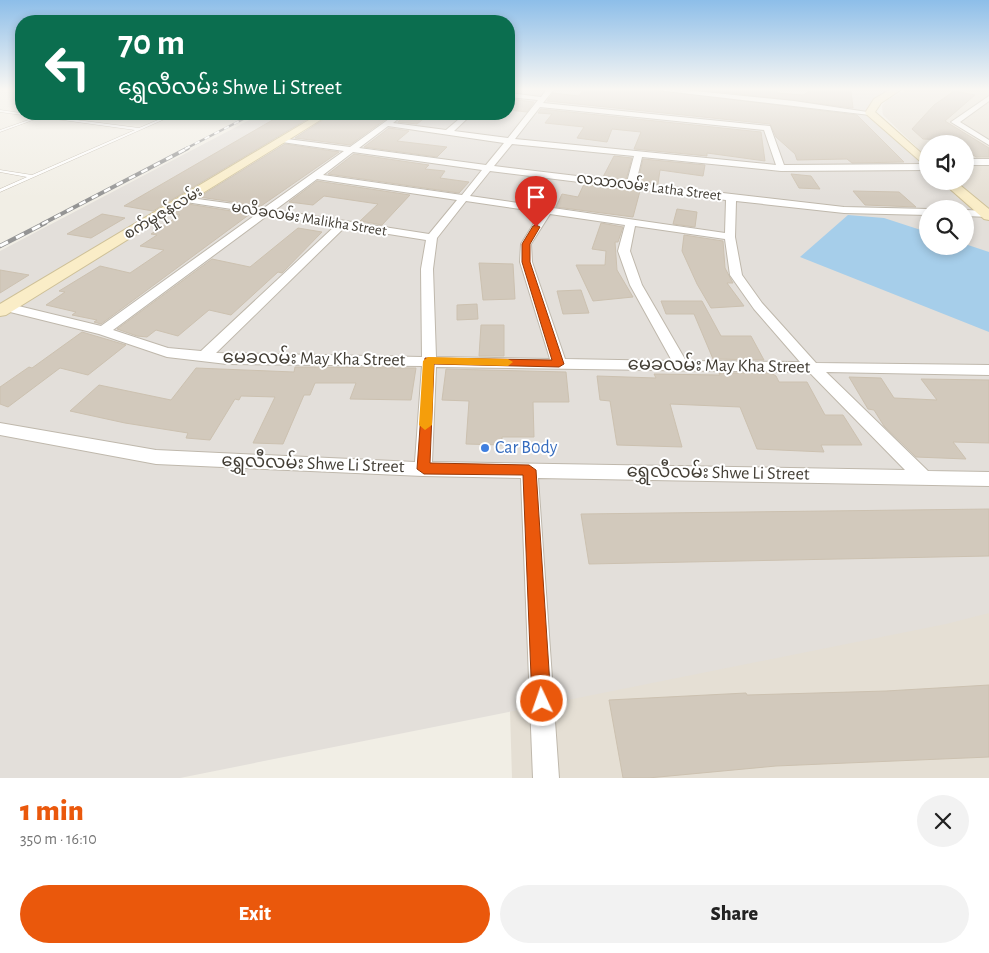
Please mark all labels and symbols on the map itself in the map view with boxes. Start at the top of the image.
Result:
street label: လသာလမ်း Latha Street [576,168,723,203]
pin [515,176,557,227]
street label: စက်မှုဇုန်လမ်း [120,181,207,246]
street label: မလိခလမ်း Malikha Street [230,196,388,239]
street label: မေခလမ်း May Kha Street [222,343,406,370]
street label: မေခလမ်း May Kha Street [627,350,811,377]
place label: Car B0dy [495,439,558,457]
marker: Car B0dy [479,442,491,454]
street label: ရွှေလီလမ်း Shwe Li Street [221,446,405,481]
street label: ရွှေလီလမ်း Shwe Li Street [626,456,810,489]
position arrow [515,674,567,726]

